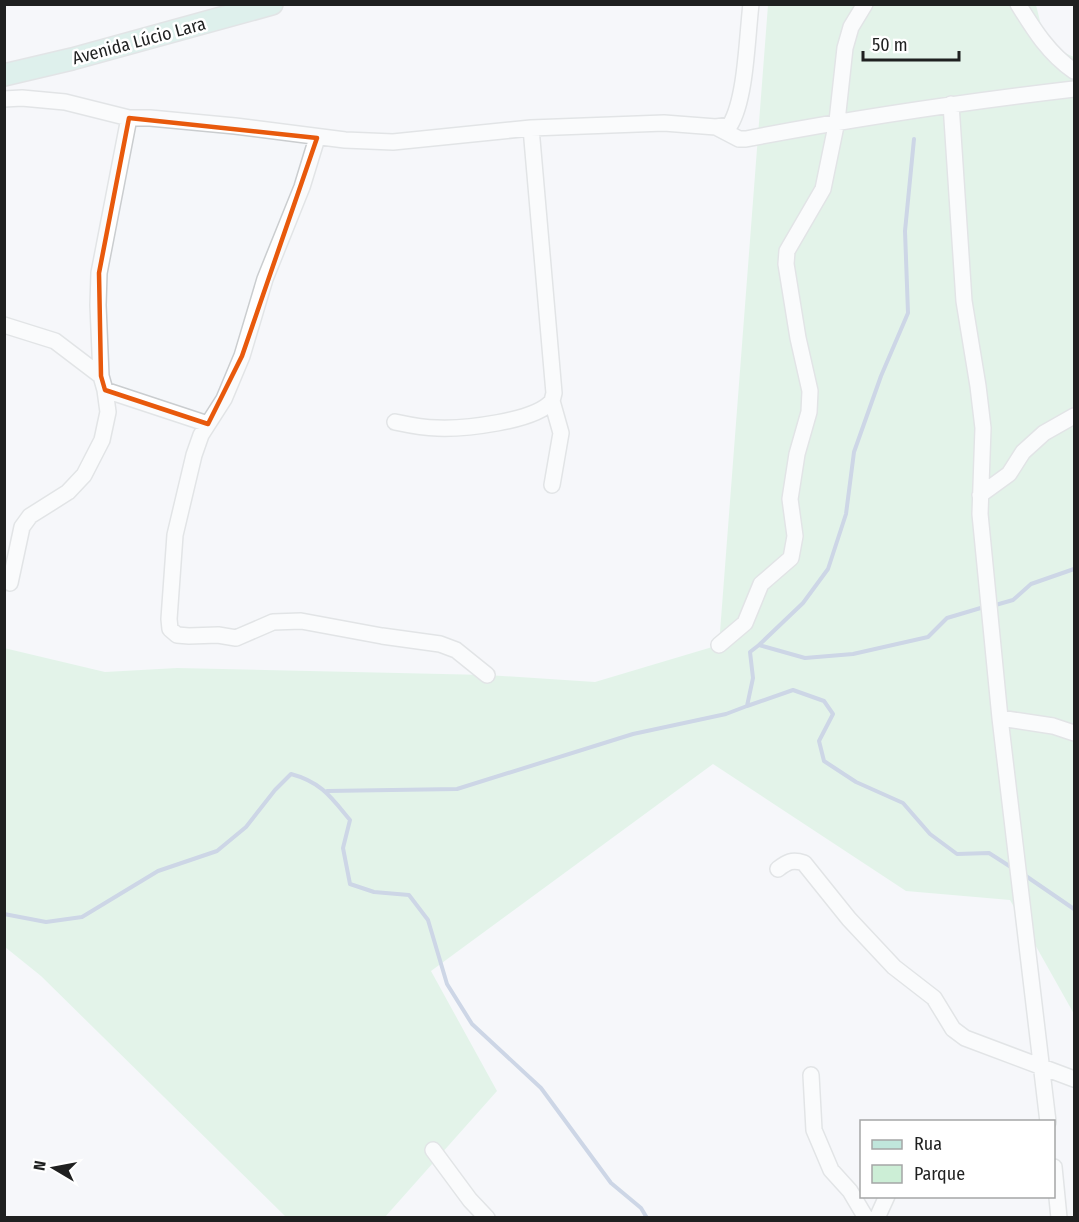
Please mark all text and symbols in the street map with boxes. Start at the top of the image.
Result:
street label: Avenida Lúcio Lara [70,13,208,69]
scale bar [863,24,959,62]
text: 50 m [872,34,908,56]
legend [860,1120,1055,1198]
text: Rua [914,1133,942,1155]
north arrow [24,1138,84,1198]
text: N [30,1159,50,1172]
text: Parque [914,1163,965,1185]

